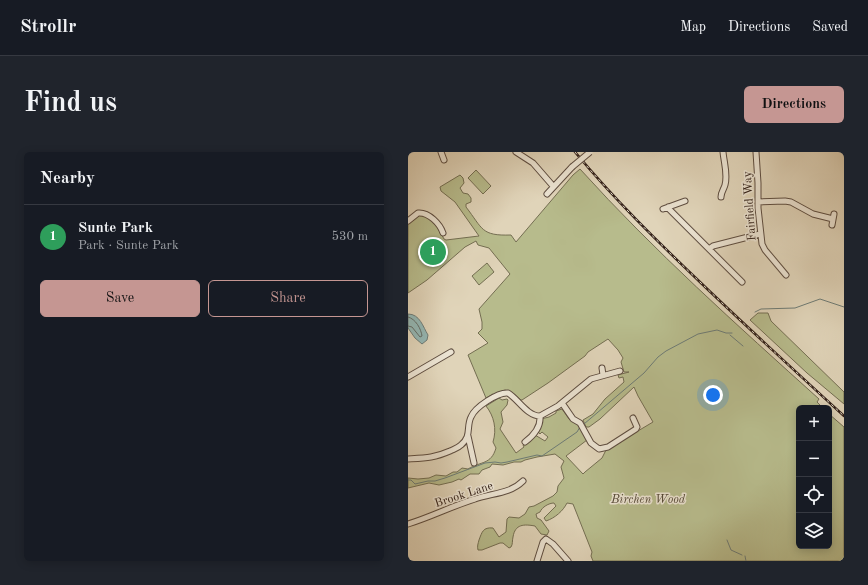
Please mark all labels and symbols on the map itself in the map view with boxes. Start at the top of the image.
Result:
street label: Fairfield Way [742,170,758,241]
pin: 1 [420,237,446,267]
your location [703,385,723,405]
street label: Brook Lane [433,480,495,510]
park label: Birchen Wood [610,494,686,506]

